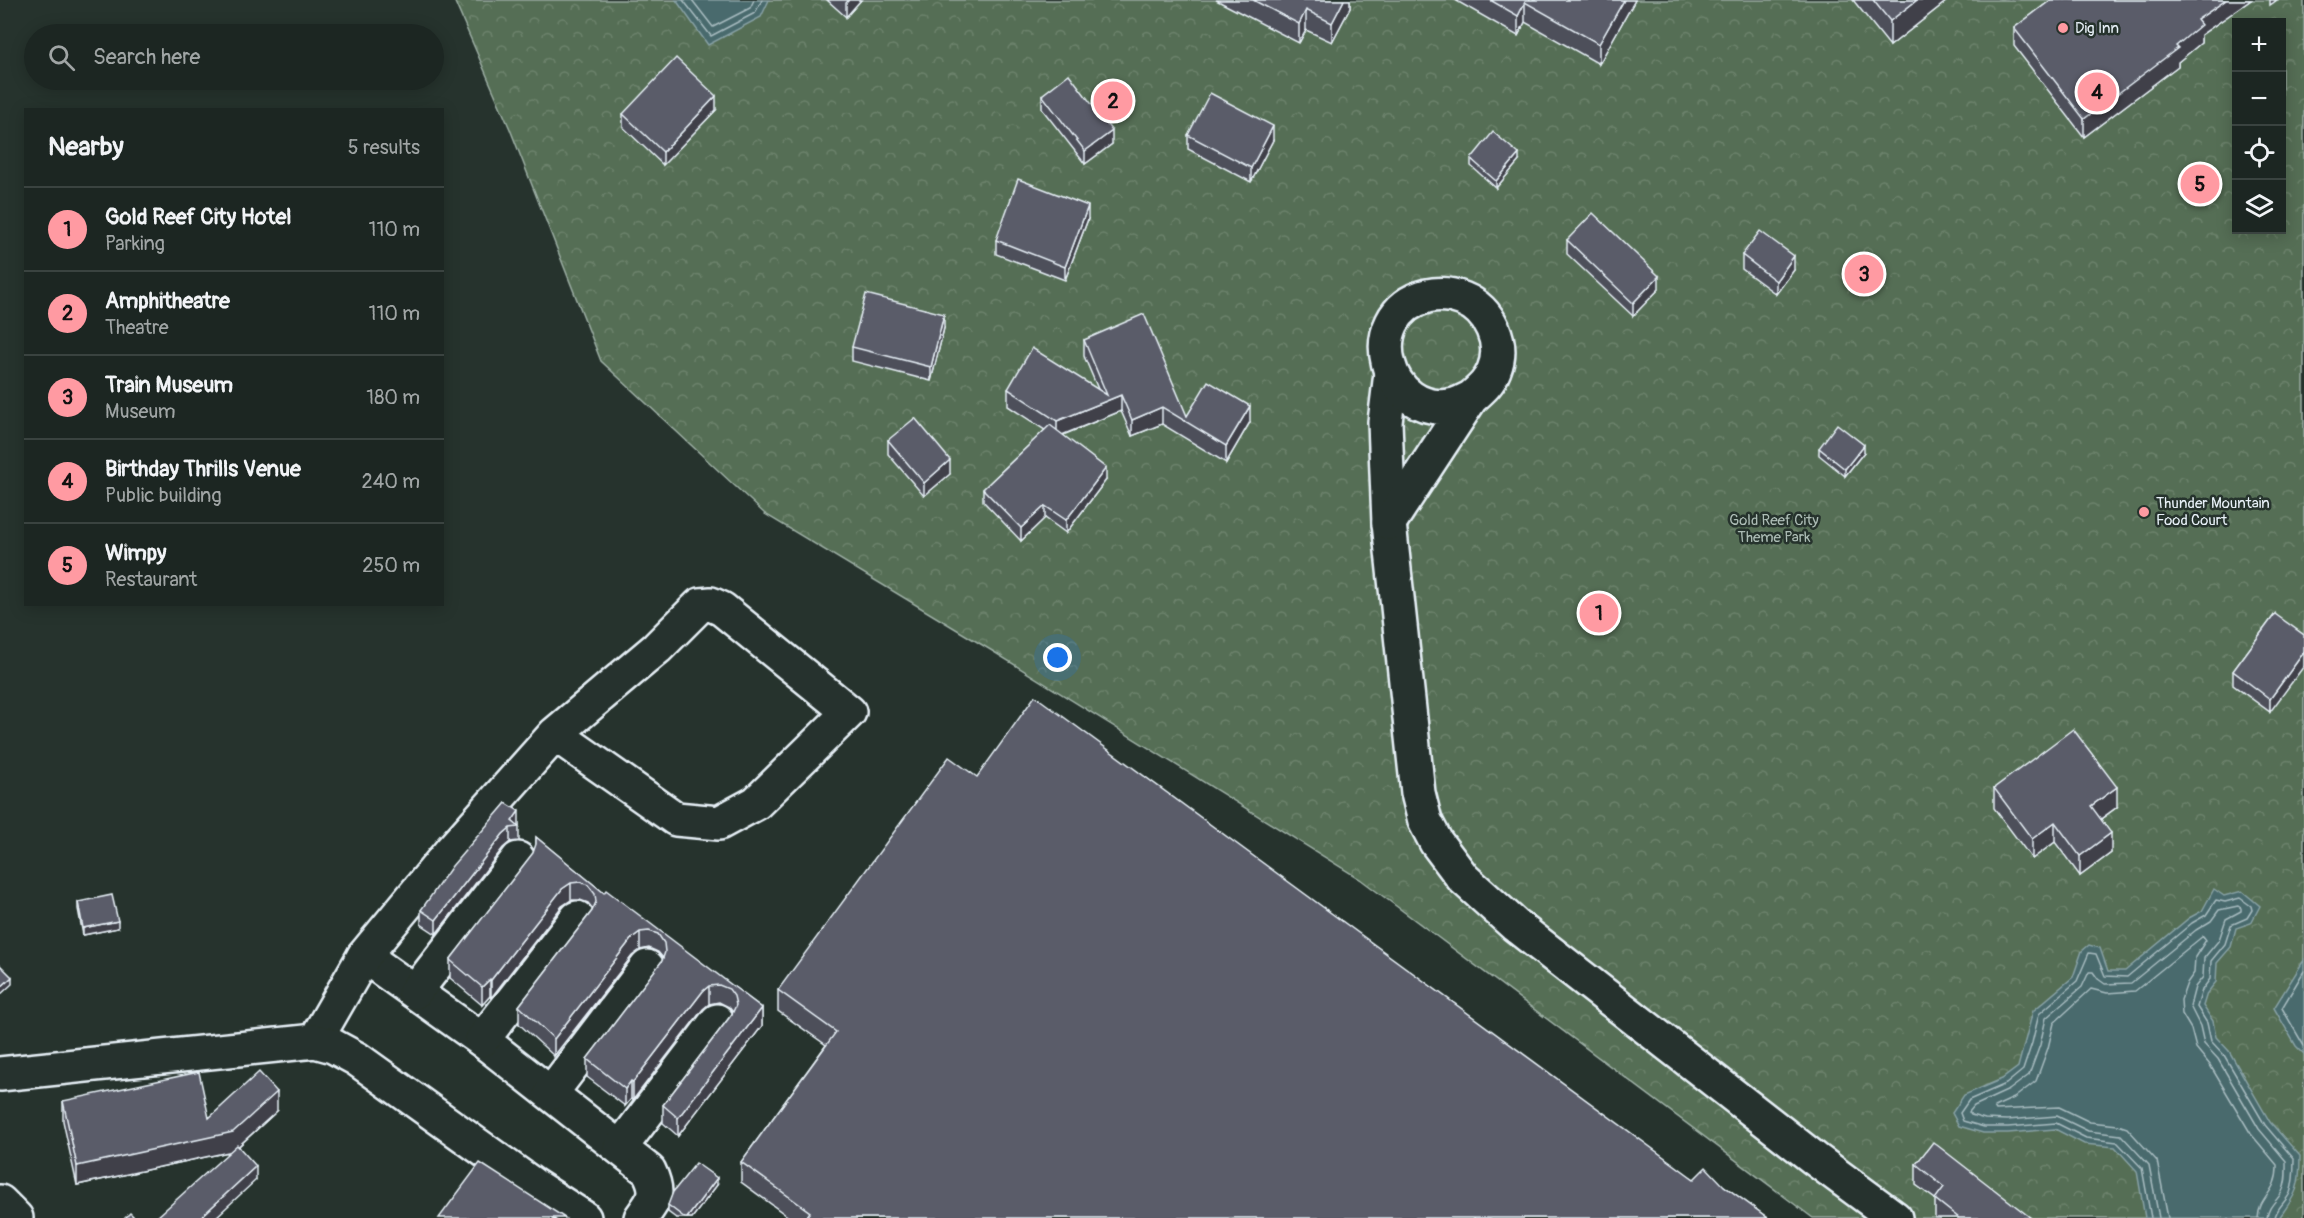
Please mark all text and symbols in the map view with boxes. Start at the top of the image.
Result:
map controls [2232,18,2286,234]
button: + [2232,18,2286,72]
place label: Dig Inn [2075,19,2119,38]
marker: Dig Inn [2056,21,2070,35]
search box [24,24,444,90]
icon: search [45,41,78,74]
text: Search here [93,43,200,71]
pin: 4 [2078,70,2116,115]
button: − [2232,72,2286,126]
pin: 2 [1094,78,1132,124]
button: locate [2232,126,2286,180]
text: Nearby [48,131,124,163]
text: 5 results [348,135,420,160]
pin: 5 [2180,162,2220,207]
button: layers [2232,180,2286,234]
text: Gold Reef City Hotel [105,203,292,231]
text: 1 [64,217,71,242]
text: 110 m [369,217,420,242]
text: Parking [105,231,165,256]
pin: 3 [1844,252,1884,296]
text: Amphitheatre [105,287,230,315]
text: 2 [62,301,73,326]
text: 110 m [369,301,420,326]
text: Theatre [105,315,169,340]
text: Train Museum [105,371,233,399]
text: 3 [62,385,73,410]
text: 180 m [366,385,420,410]
text: Museum [105,399,175,424]
text: Birthday Thrills Venue [105,455,301,483]
text: 4 [62,469,73,494]
text: 240 m [361,469,420,494]
text: Public building [105,483,221,508]
place label: Thunder Mountain Food Court [2156,494,2270,530]
marker: Thunder Mountain Food Court [2137,505,2151,519]
park label: Gold Reef City Theme Park [1729,511,1819,547]
text: Wimpy [105,539,167,567]
text: 5 [62,553,73,578]
text: 250 m [362,553,420,578]
text: Restaurant [105,567,197,592]
pin: 1 [1580,590,1618,636]
your location [1043,643,1072,672]

